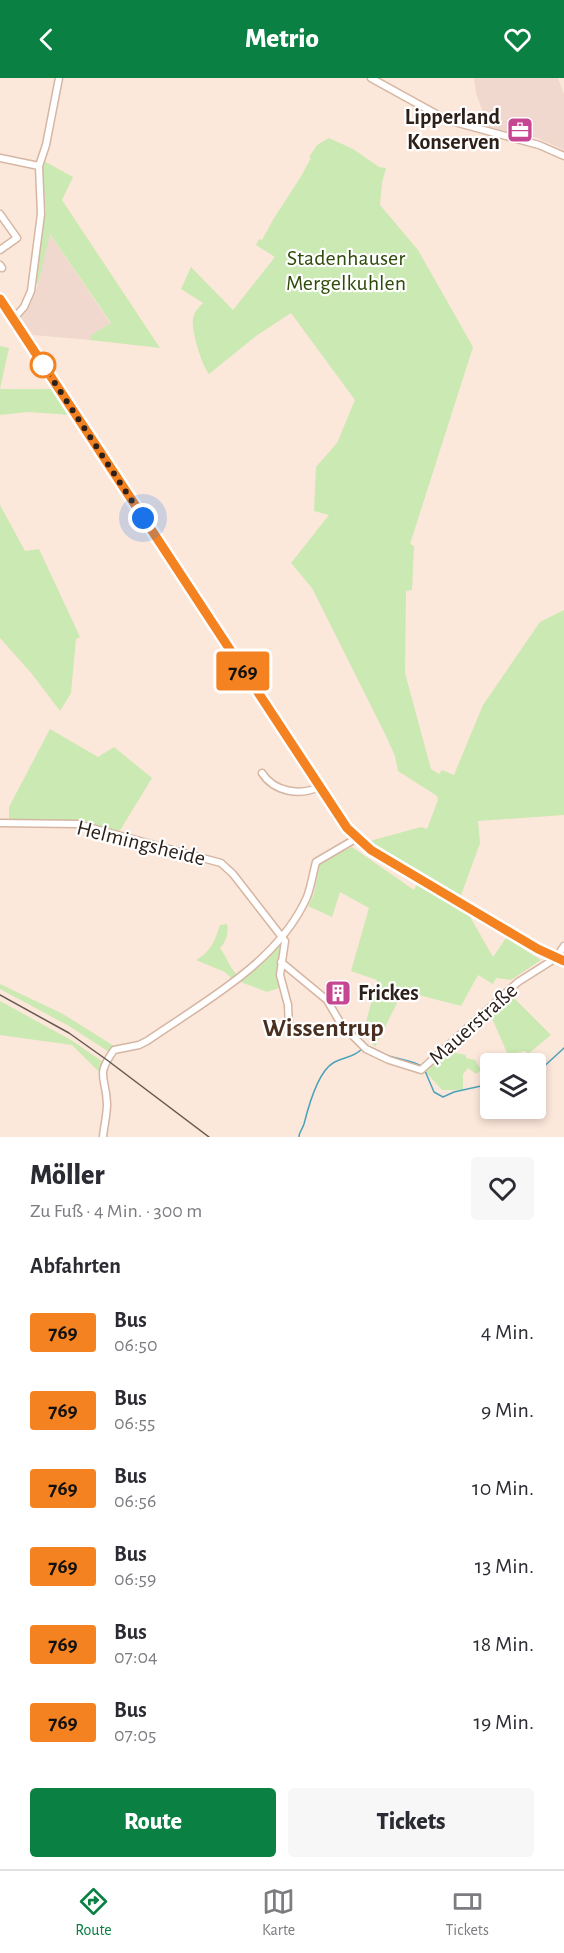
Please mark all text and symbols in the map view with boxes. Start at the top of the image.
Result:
icon: back [30,23,63,56]
icon: heart [501,23,534,56]
text: Metrio [245,25,319,52]
place label: Lipperland Konserven [405,106,500,153]
office icon: Lipperland Konserven [505,115,535,145]
park label: Stadenhauser Mergelkuhlen [286,247,406,294]
unlabelled marker [30,352,56,378]
your location [128,503,158,533]
line badge: 769 [208,652,278,690]
text: 769 [228,661,258,682]
street label: Helmingsheide [74,816,208,870]
building icon: Frickes [323,978,353,1008]
street label: Mauerstraße [425,979,521,1069]
place label: Frickes [358,982,419,1004]
district label: Wissentrup [262,1015,384,1041]
map controls [480,1053,546,1119]
button: layers [480,1053,546,1119]
button: heart [471,1157,534,1220]
text: Möller [30,1162,105,1190]
text: Zu Fuß · 4 Min. · 300 m [30,1201,202,1221]
text: Abfahrten [30,1255,121,1277]
text: Bus [114,1309,147,1331]
text: 4 Min. [481,1321,534,1343]
text: 769 [48,1322,78,1343]
text: 06:50 [114,1335,157,1355]
text: Bus [114,1387,147,1409]
text: 9 Min. [481,1399,534,1421]
text: 769 [48,1400,78,1421]
text: 06:55 [114,1413,155,1433]
text: Bus [114,1465,147,1487]
text: 10 Min. [472,1477,534,1499]
text: 769 [48,1478,78,1499]
text: 06:56 [114,1491,156,1511]
text: Bus [114,1543,147,1565]
text: 13 Min. [475,1555,534,1577]
text: 769 [48,1556,78,1577]
text: 06:59 [114,1569,156,1589]
text: Bus [114,1621,147,1643]
text: 18 Min. [473,1633,534,1655]
text: 769 [48,1634,78,1655]
text: 07:04 [114,1647,158,1667]
text: Bus [114,1699,147,1721]
text: 19 Min. [473,1711,534,1733]
text: 769 [48,1712,78,1733]
text: 07:05 [114,1725,156,1745]
button: Route [30,1788,276,1857]
button: Tickets [288,1788,534,1857]
tab: Route [75,1885,112,1940]
tab: Karte [262,1885,295,1940]
tab: Tickets [446,1885,489,1940]

